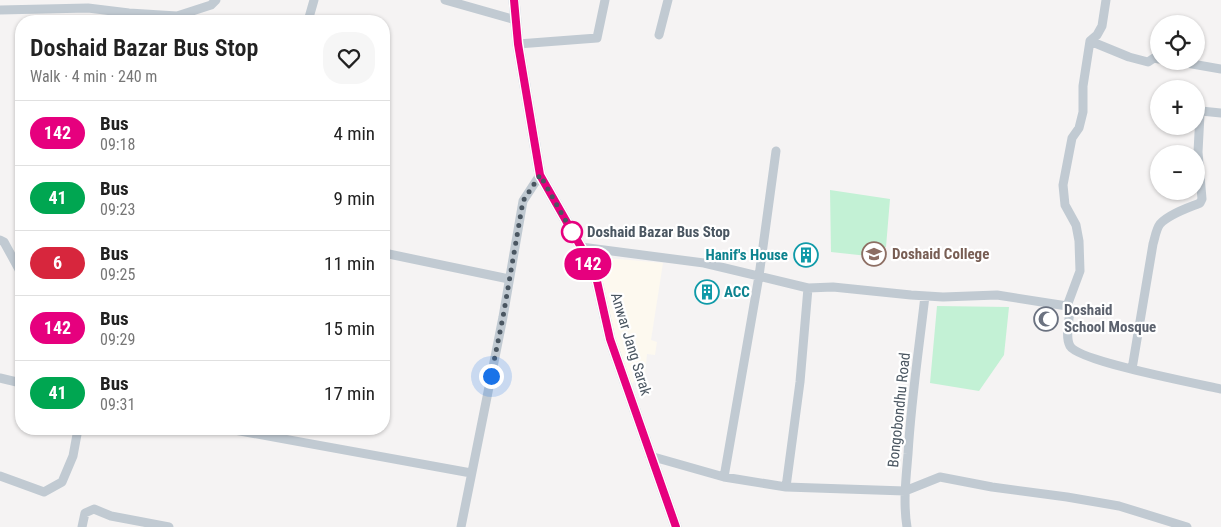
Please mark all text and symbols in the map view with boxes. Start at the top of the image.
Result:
map controls [1150,15,1205,200]
button: locate [1150,15,1205,70]
button: heart [323,32,375,84]
text: Doshaid Bazar Bus Stop [30,34,258,62]
text: Walk · 4 min · 240 m [30,67,157,86]
button: + [1150,80,1205,135]
text: Bus [100,112,129,135]
text: 142 [44,122,71,143]
text: 4 min [333,122,375,145]
text: 09:18 [100,135,135,154]
button: − [1150,145,1205,200]
text: Bus [100,177,129,200]
text: 41 [48,187,67,208]
text: 9 min [333,187,375,210]
text: 09:23 [100,200,135,219]
marker: Doshaid Bazar Bus Stop [561,221,583,243]
place label: Doshaid Bazar Bus Stop [587,223,730,241]
school or university icon: Doshaid College [861,241,887,267]
text: Bus [100,242,129,265]
building icon: Hanif's House [793,242,819,268]
place label: Doshaid College [892,245,989,263]
place label: Hanif's House [705,246,788,264]
line badge: 142 [559,248,617,280]
text: 6 [53,252,62,273]
text: 11 min [324,252,375,275]
text: 142 [574,253,602,274]
text: 09:25 [100,265,135,284]
building icon: ACC [694,279,720,305]
place label: ACC [724,283,750,301]
street label: Anwar Jang Sarak [607,290,655,398]
place label: Doshaid School Mosque [1064,301,1156,336]
mosque icon: Doshaid School Mosque [1033,306,1059,332]
text: Bus [100,307,129,330]
text: 142 [44,317,71,338]
text: 15 min [324,317,375,340]
text: 09:29 [100,330,135,349]
street label: Bongobondhu Road [884,352,914,468]
your location [479,364,504,389]
text: Bus [100,372,129,395]
text: 41 [48,382,67,403]
text: 17 min [324,382,375,405]
text: 09:31 [100,395,135,414]

